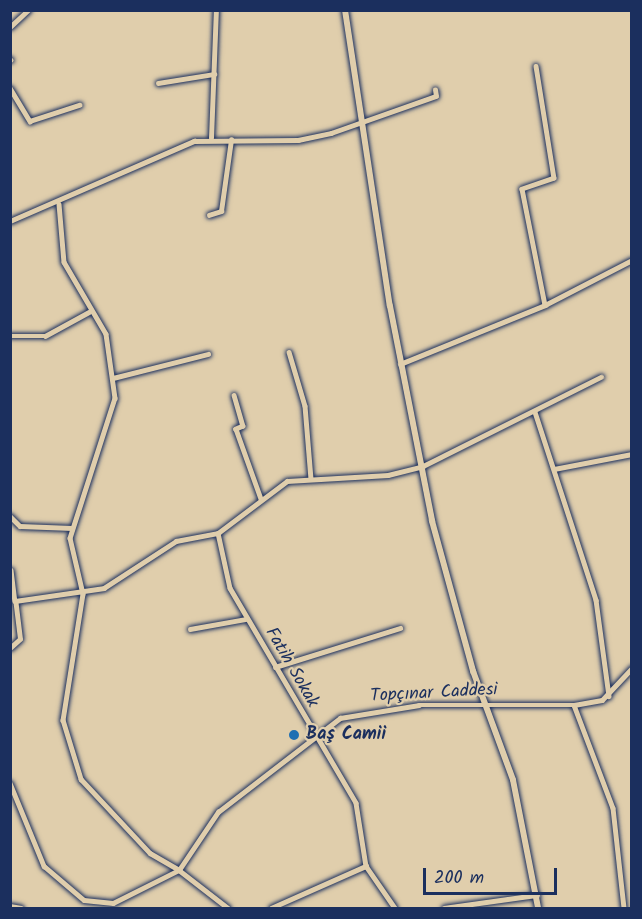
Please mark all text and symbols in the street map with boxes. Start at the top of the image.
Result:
street label: Fatih Sokak [259,624,323,712]
street label: Topçınar Caddesi [370,680,498,708]
place label: Baş Camii [306,724,386,746]
marker: Baş Camii [287,728,301,742]
scale bar [426,856,560,894]
text: 200 m [434,864,484,893]

